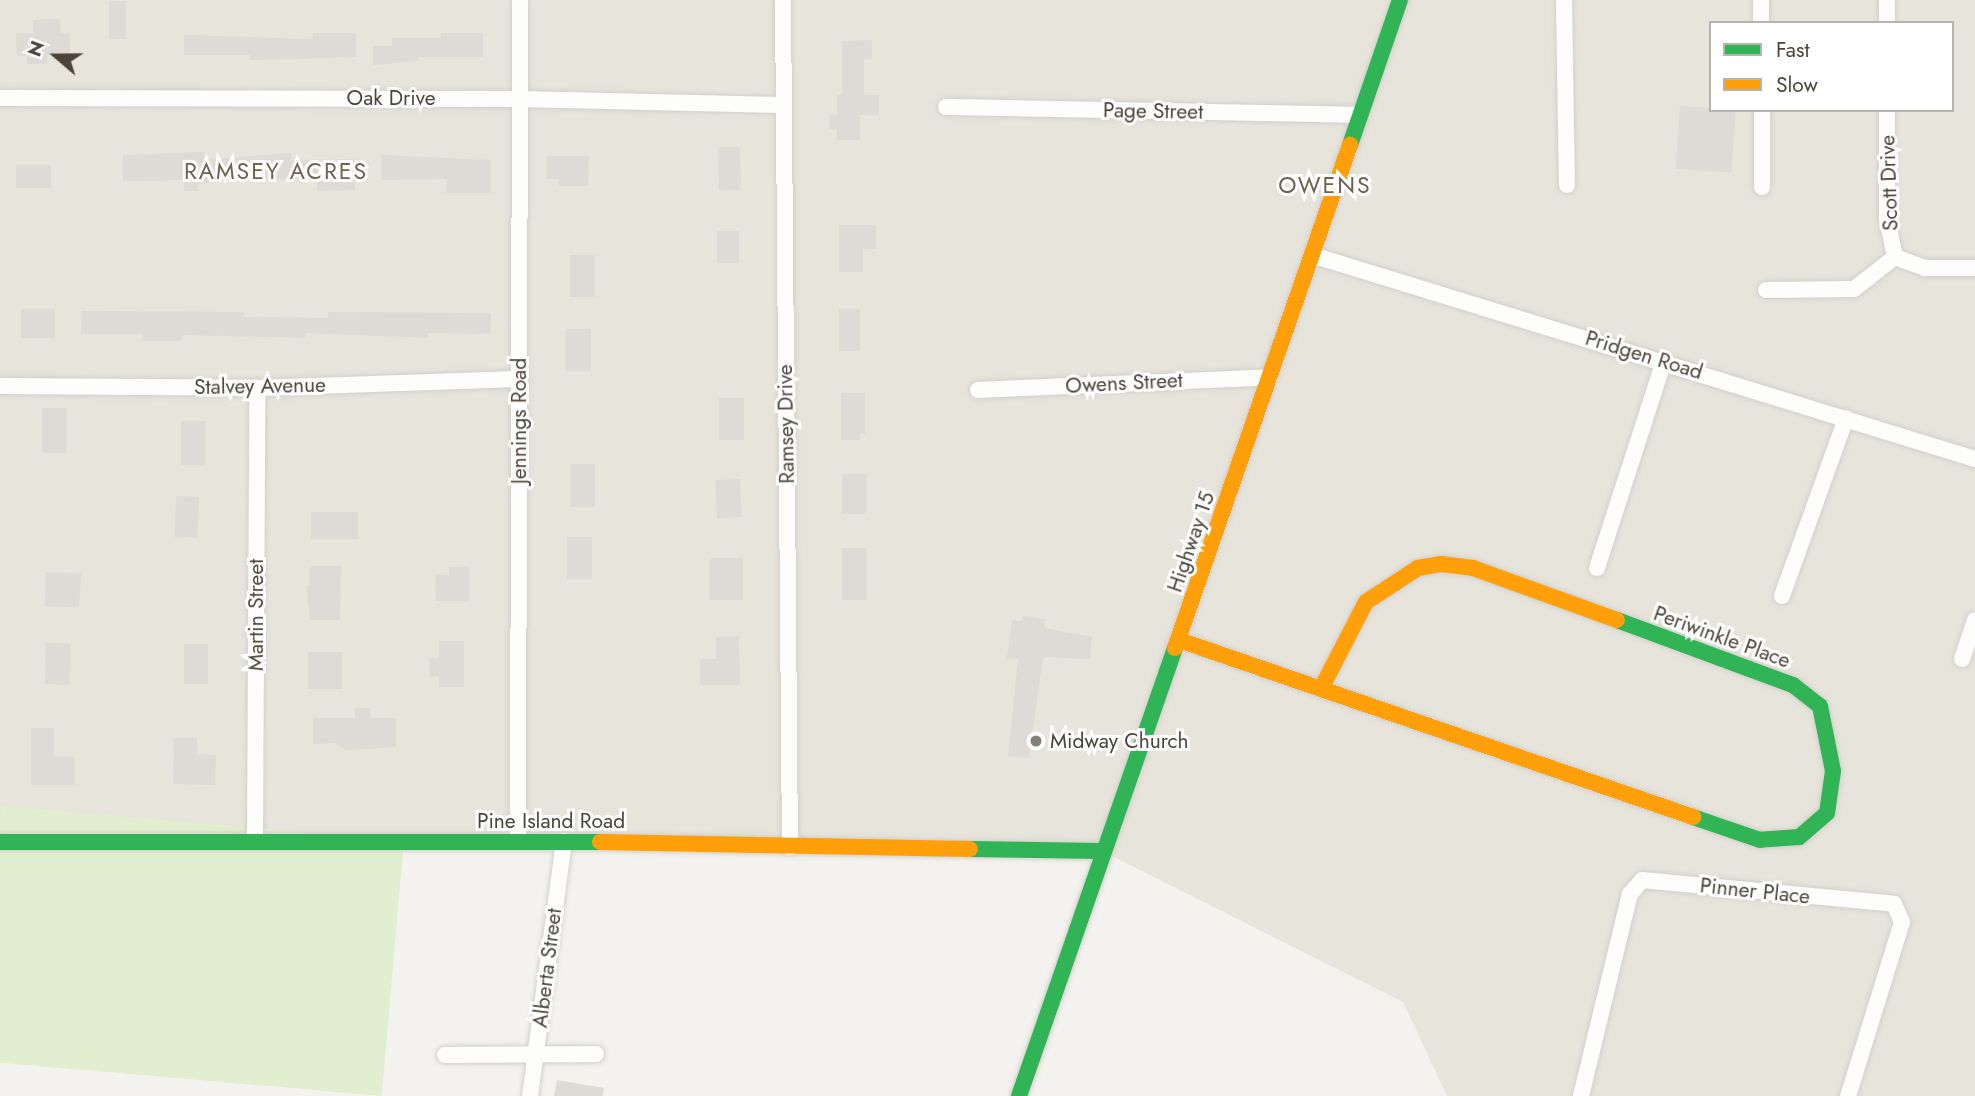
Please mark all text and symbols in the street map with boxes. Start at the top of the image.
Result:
north arrow [21,21,91,91]
legend [1709,21,1954,112]
text: Fast [1776,35,1809,65]
text: N [21,37,51,60]
text: Slow [1776,70,1818,100]
street label: Oak Drive [347,85,435,111]
street label: Page Street [1103,98,1203,124]
street label: Scott Drive [1875,135,1903,231]
district label: RAMSEY ACRES [185,157,367,185]
district label: OWENS [1279,171,1371,199]
street label: Pridgen Road [1582,325,1706,385]
street label: Jennings Road [506,358,532,484]
street label: Ramsey Drive [772,364,800,484]
street label: Owens Street [1065,367,1183,399]
street label: Stalvey Avenue [194,372,326,400]
street label: Highway 15 [1162,489,1220,595]
street label: Martin Street [243,559,269,671]
street label: Periwinkle Place [1650,601,1794,673]
place label: Midway Church [1050,728,1189,754]
marker: Midway Church [1028,733,1044,749]
street label: Pine Island Road [477,808,625,834]
street label: Pinner Place [1699,873,1811,909]
street label: Alberta Street [527,907,567,1029]

